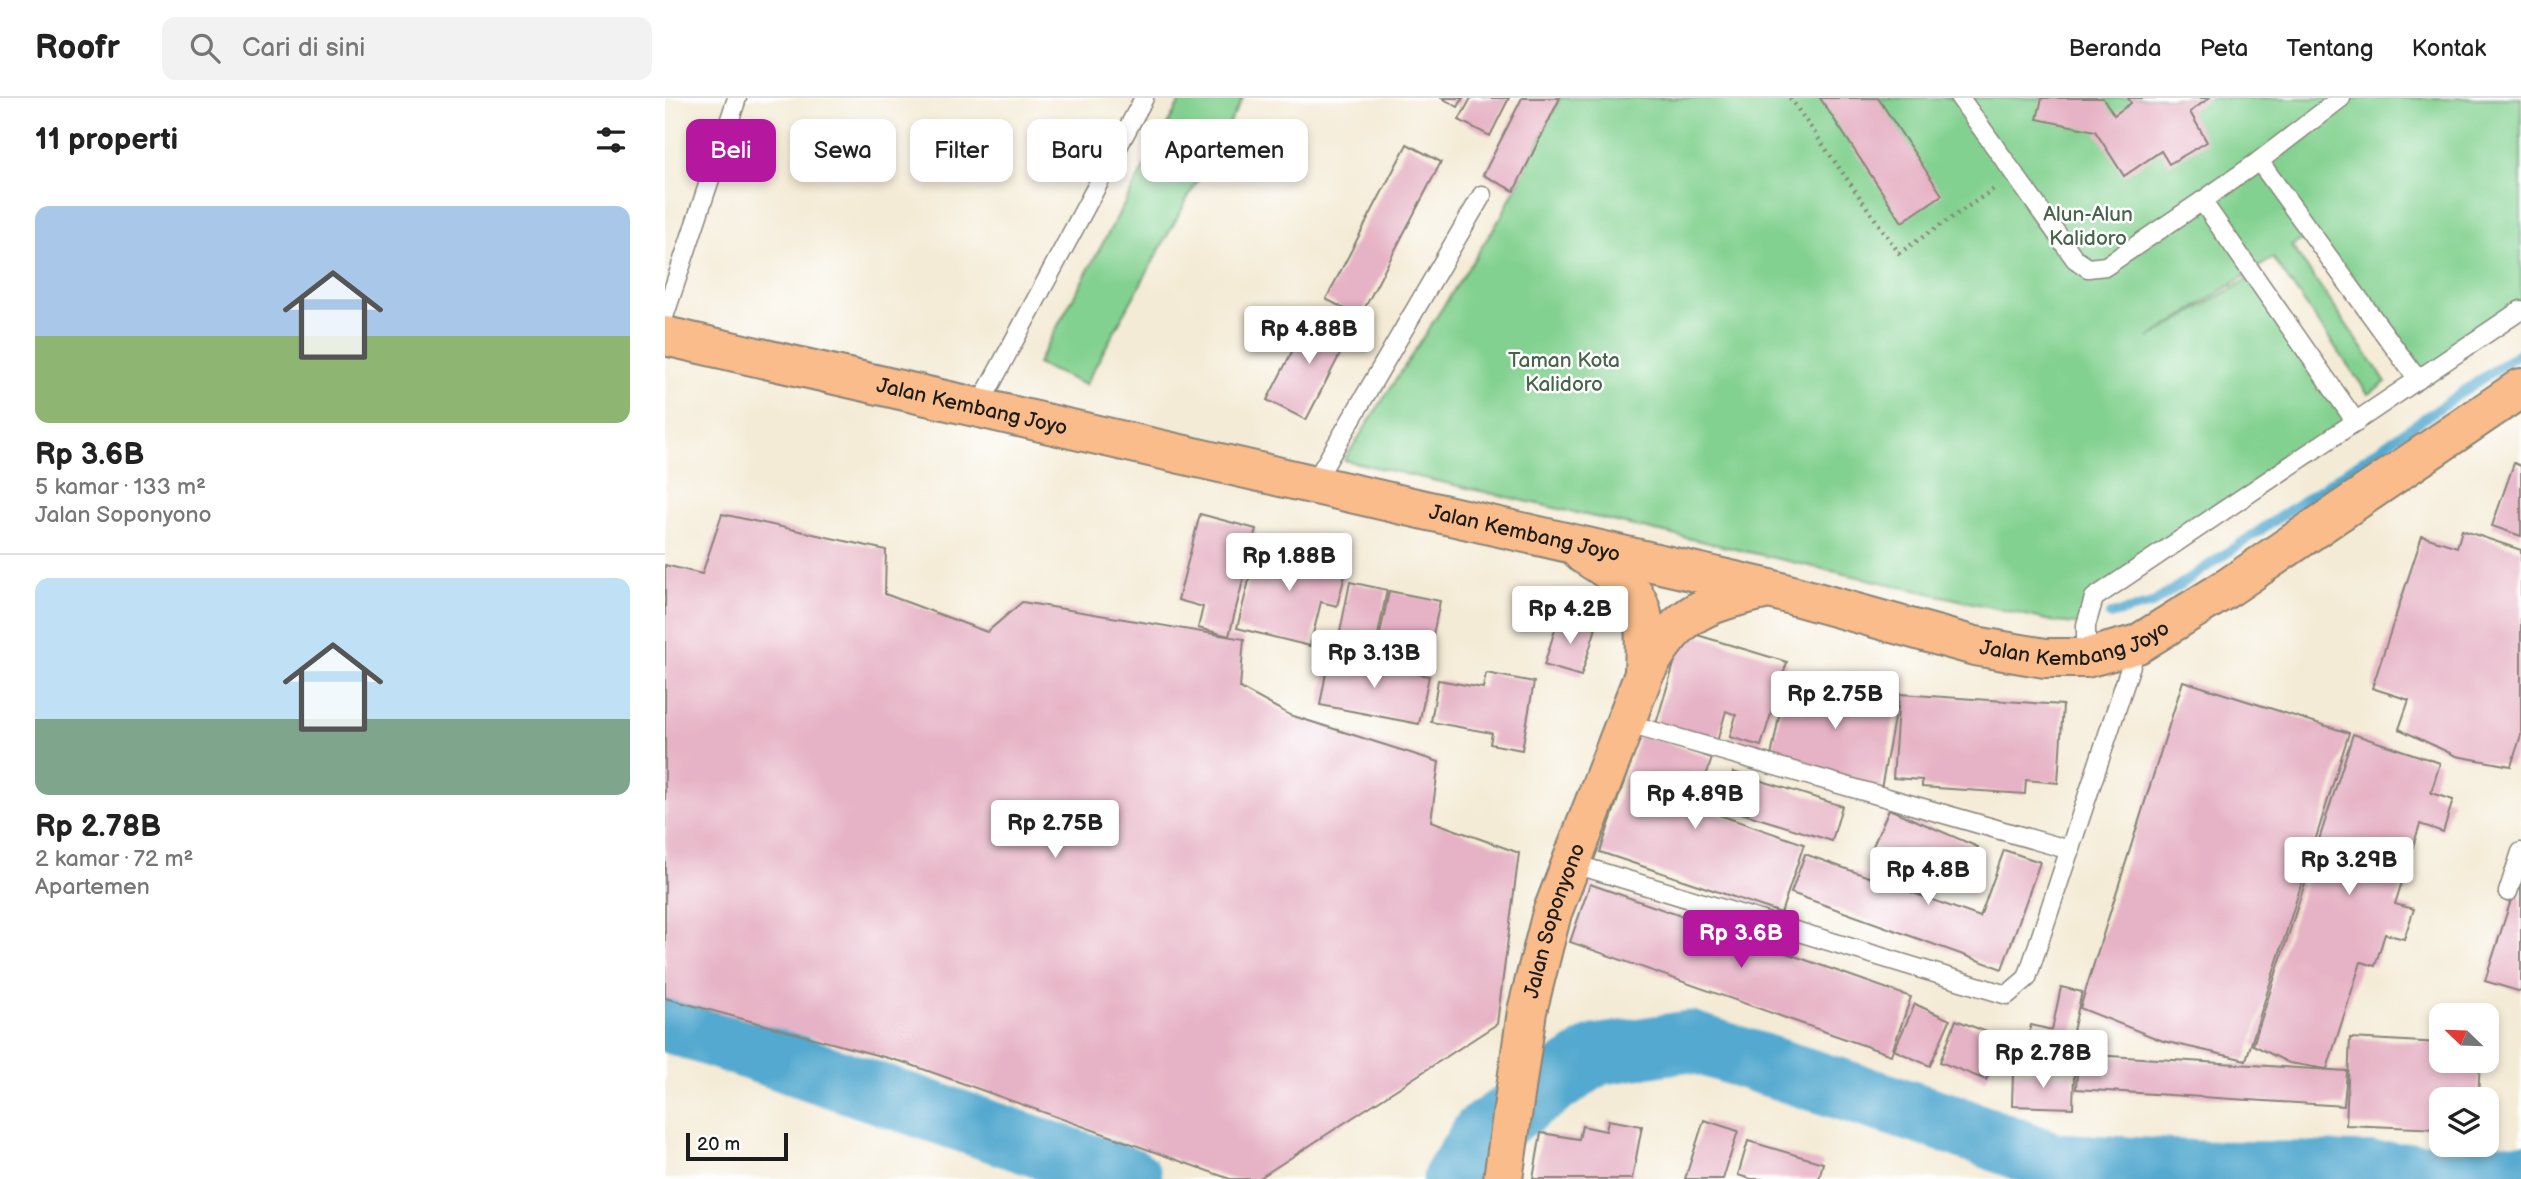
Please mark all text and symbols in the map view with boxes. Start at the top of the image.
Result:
search box [162,17,652,80]
text: Roofr [35,28,120,68]
icon: search [186,29,224,67]
text: Cari di sini [242,33,365,64]
text: Beranda [2068,34,2162,63]
text: Peta [2200,34,2248,63]
text: Tentang [2286,34,2374,63]
text: Kontak [2412,34,2486,63]
chip: Beli [686,119,776,182]
chip: Sewa [790,119,896,182]
chip: Filter [910,119,1013,182]
chip: Baru [1027,119,1127,182]
chip: Apartemen [1141,119,1308,182]
icon: filters [592,121,630,159]
text: 11 properti [35,122,178,158]
park label: Alun-Alun Kalidoro [2043,202,2133,251]
icon: home [270,252,396,378]
pin: Rp 4.88B [1237,306,1381,366]
text: Rp 4.88B [1260,315,1358,343]
park label: Taman Kota Kalidoro [1508,348,1620,397]
street label: Jalan Kembang Joyo [874,372,1070,440]
text: Rp 3.6B [35,437,144,473]
text: 5 kamar · 133 m² [35,473,206,501]
street label: Jalan Kembang Joyo [1427,499,1623,567]
text: Jalan Soponyono [35,501,212,529]
pin: Rp 1.88B [1217,533,1361,593]
text: Rp 1.88B [1242,542,1336,570]
pin: Rp 4.2B [1505,587,1635,646]
text: Rp 4.2B [1528,595,1612,623]
street label: Jalan Kembang Joyo [1978,615,2174,671]
icon: home [270,624,396,750]
pin: Rp 3.13B [1302,630,1446,690]
text: Rp 3.13B [1328,639,1421,667]
pin: Rp 2.75B [1763,672,1907,731]
text: Rp 2.75B [1787,680,1883,708]
pin: Rp 4.89B [1623,772,1767,831]
text: Rp 4.89B [1646,780,1744,808]
pin: Rp 2.75B [983,800,1127,860]
text: Rp 2.78B [35,809,161,845]
text: Rp 2.75B [1007,809,1103,837]
pin: Rp 3.29B [2277,838,2421,897]
street label: Jalan Soponyono [1518,840,1590,1001]
text: 2 kamar · 72 m² [35,845,193,873]
text: Rp 3.29B [2300,846,2398,874]
pin: Rp 4.8B [1863,848,1993,907]
text: Rp 4.8B [1886,856,1970,884]
text: Apartemen [35,873,150,901]
pin: Rp 3.6B [1676,910,1806,970]
text: Rp 3.6B [1699,919,1783,947]
north arrow [2429,1003,2499,1073]
map controls [2429,1003,2499,1157]
pin: Rp 2.78B [1971,1030,2115,1090]
text: Rp 2.78B [1995,1039,2091,1067]
button: layers [2429,1087,2499,1157]
scale bar [686,1130,787,1162]
text: 20 m [697,1133,740,1156]

